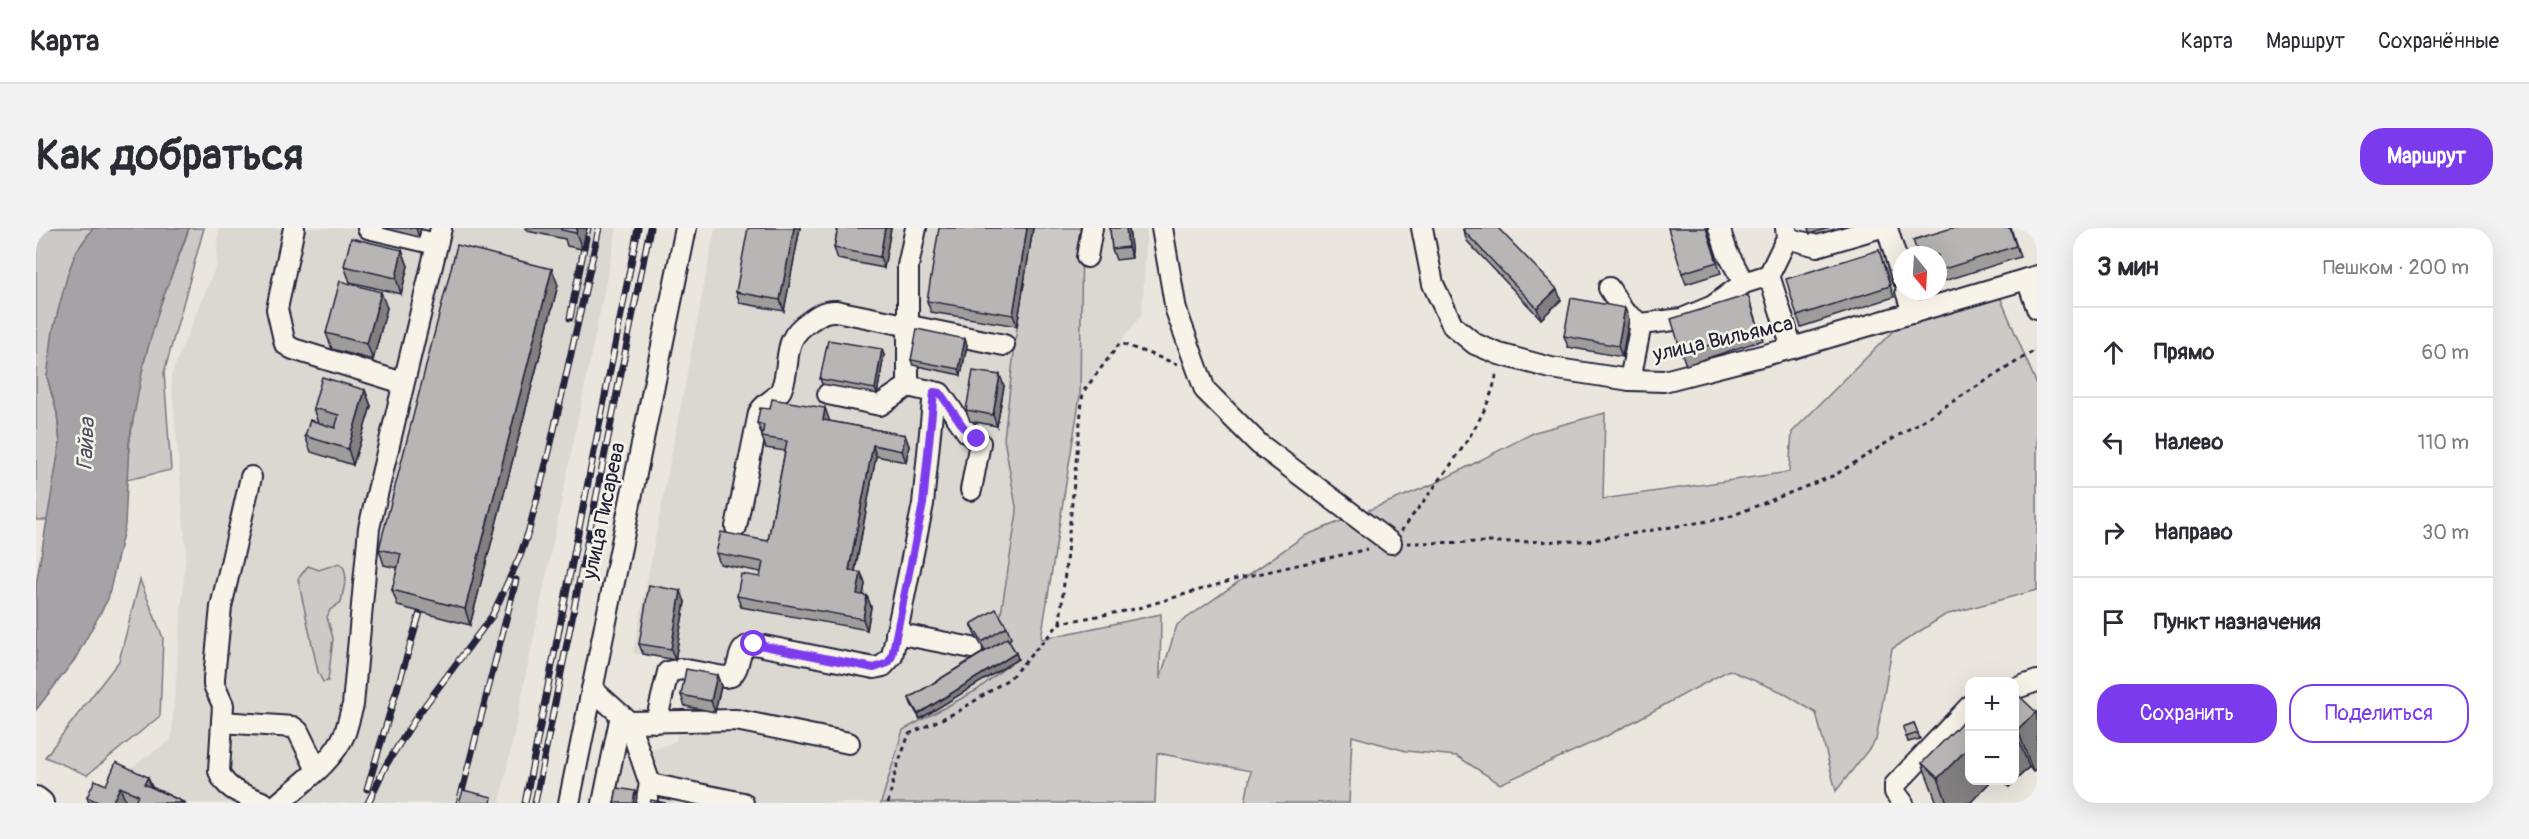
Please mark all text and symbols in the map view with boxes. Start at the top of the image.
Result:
text: Карта [30,24,99,59]
text: Карта [2181,28,2233,55]
text: Маршрут [2266,28,2345,55]
text: Сохранённые [2378,28,2499,55]
button: Маршрут [2360,128,2493,185]
text: Как добраться [36,130,303,182]
north arrow [1893,246,1947,300]
text: 3 мин [2097,251,2159,283]
text: Пешком · 200 m [2323,255,2469,280]
street label: улица Вильямса [1649,310,1796,368]
icon: ahead [2097,336,2130,369]
text: Прямо [2154,338,2214,366]
text: 60 m [2422,340,2469,365]
water label: Гайва [71,415,101,471]
route end [963,425,989,451]
icon: left [2097,426,2130,459]
text: Налево [2154,428,2223,456]
text: 110 m [2418,430,2469,455]
street label: улица Писарева [576,440,632,583]
icon: right [2097,516,2130,549]
text: Направо [2154,518,2233,546]
text: 30 m [2422,520,2469,545]
icon: arrive [2097,606,2130,639]
text: Пункт назначения [2154,608,2321,636]
route start [740,630,766,656]
map controls [1965,677,2019,785]
button: + [1965,677,2019,731]
button: Сохранить [2097,684,2277,743]
button: Поделиться [2289,684,2469,743]
button: − [1965,731,2019,785]

